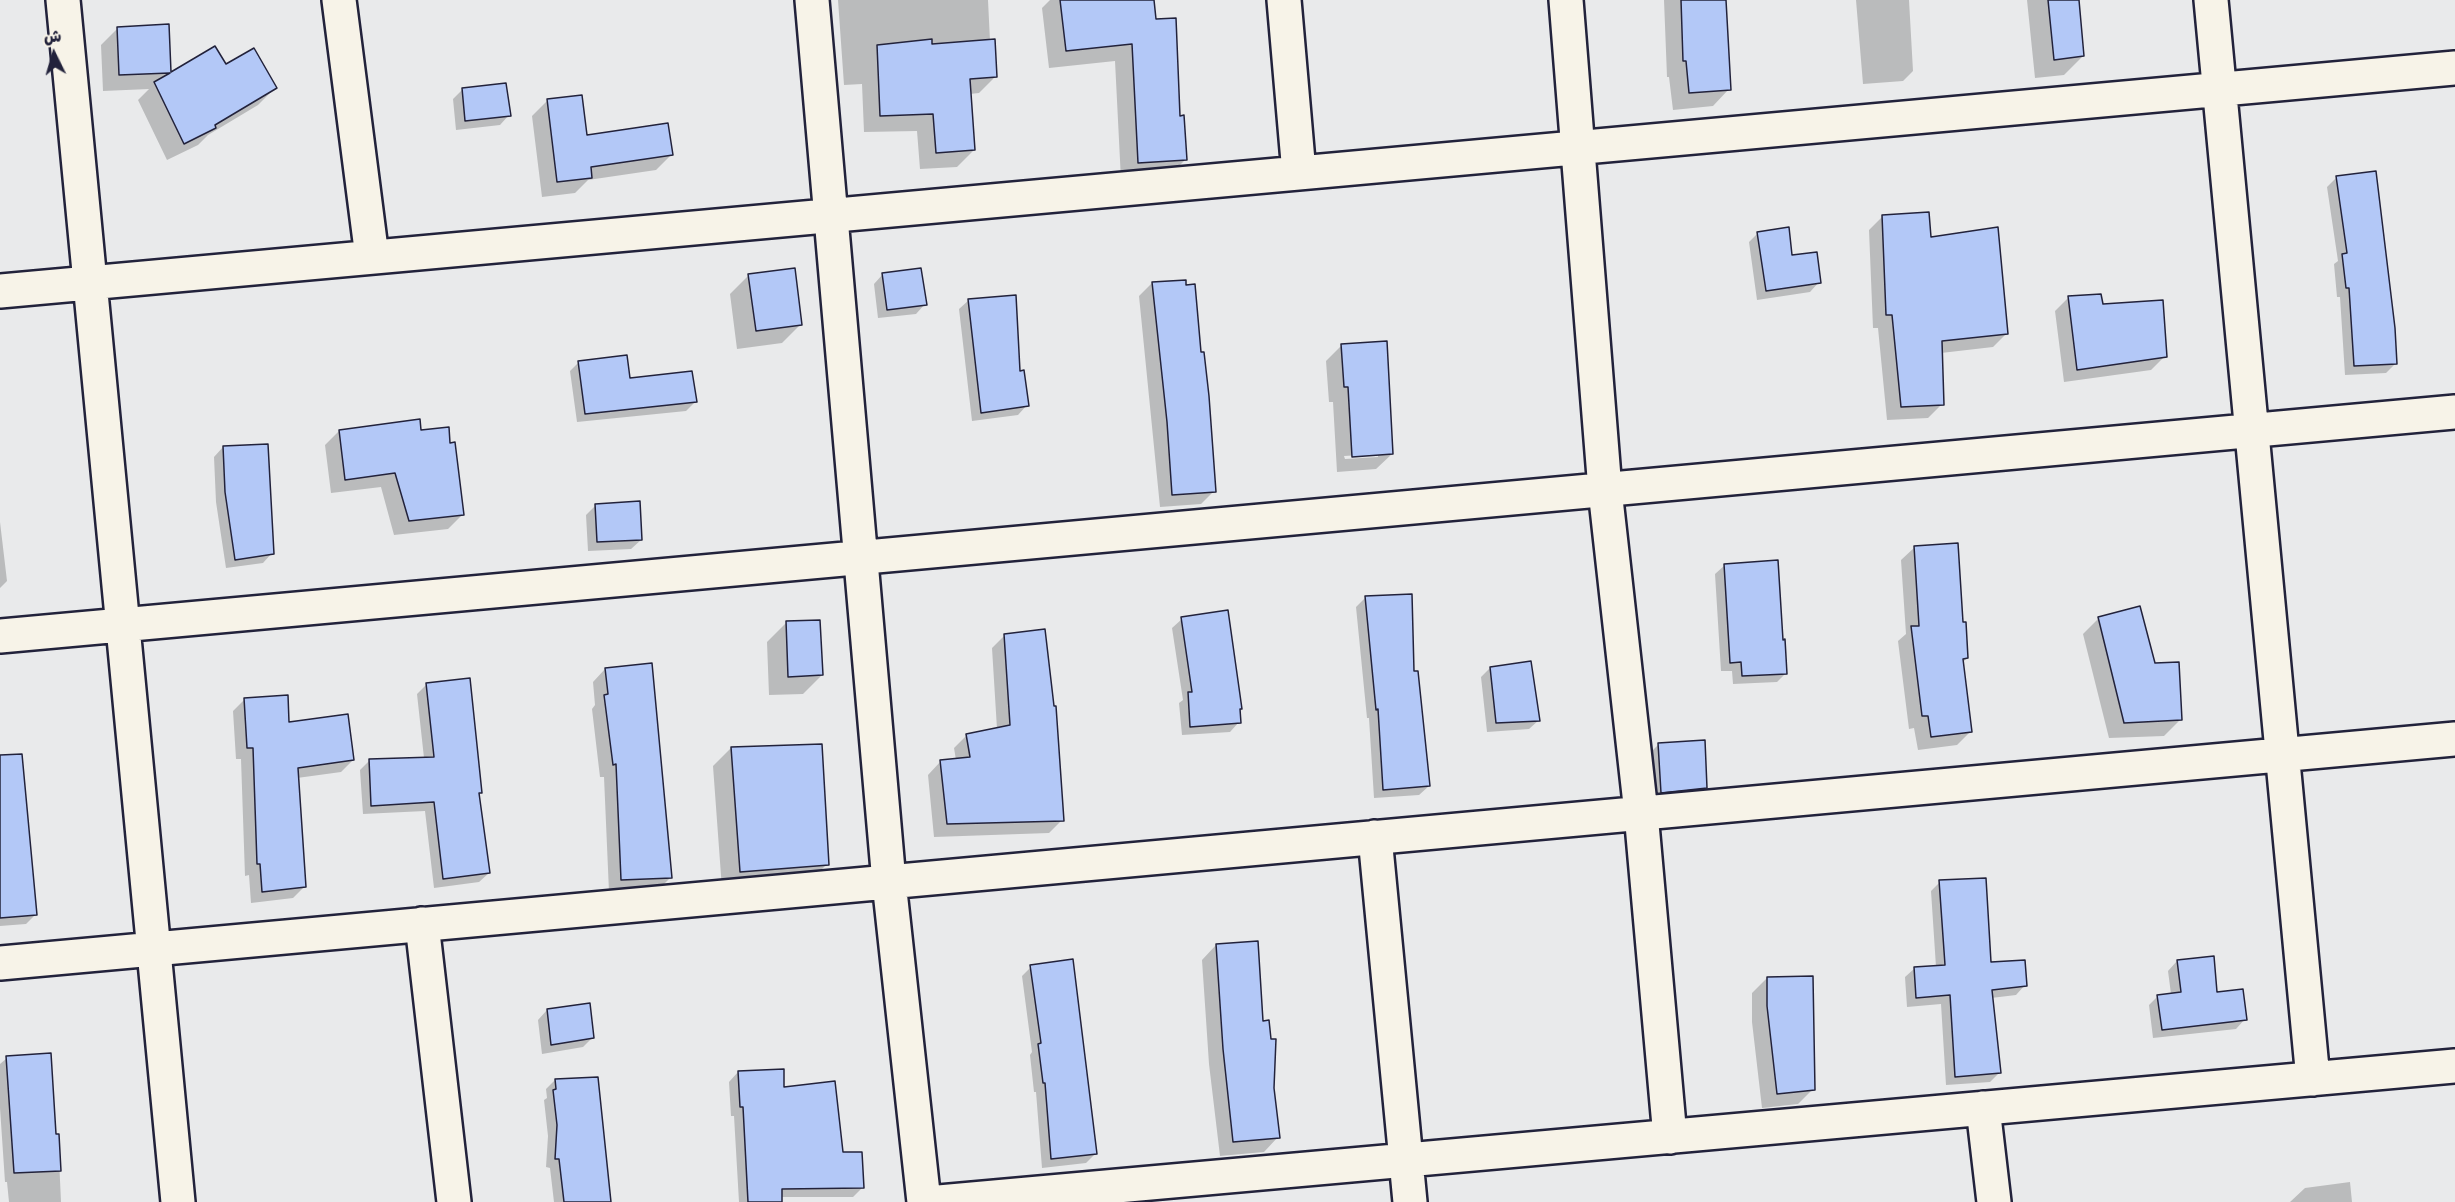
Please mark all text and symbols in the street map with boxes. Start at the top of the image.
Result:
north arrow [24,24,84,84]
text: ش [43,25,62,47]

